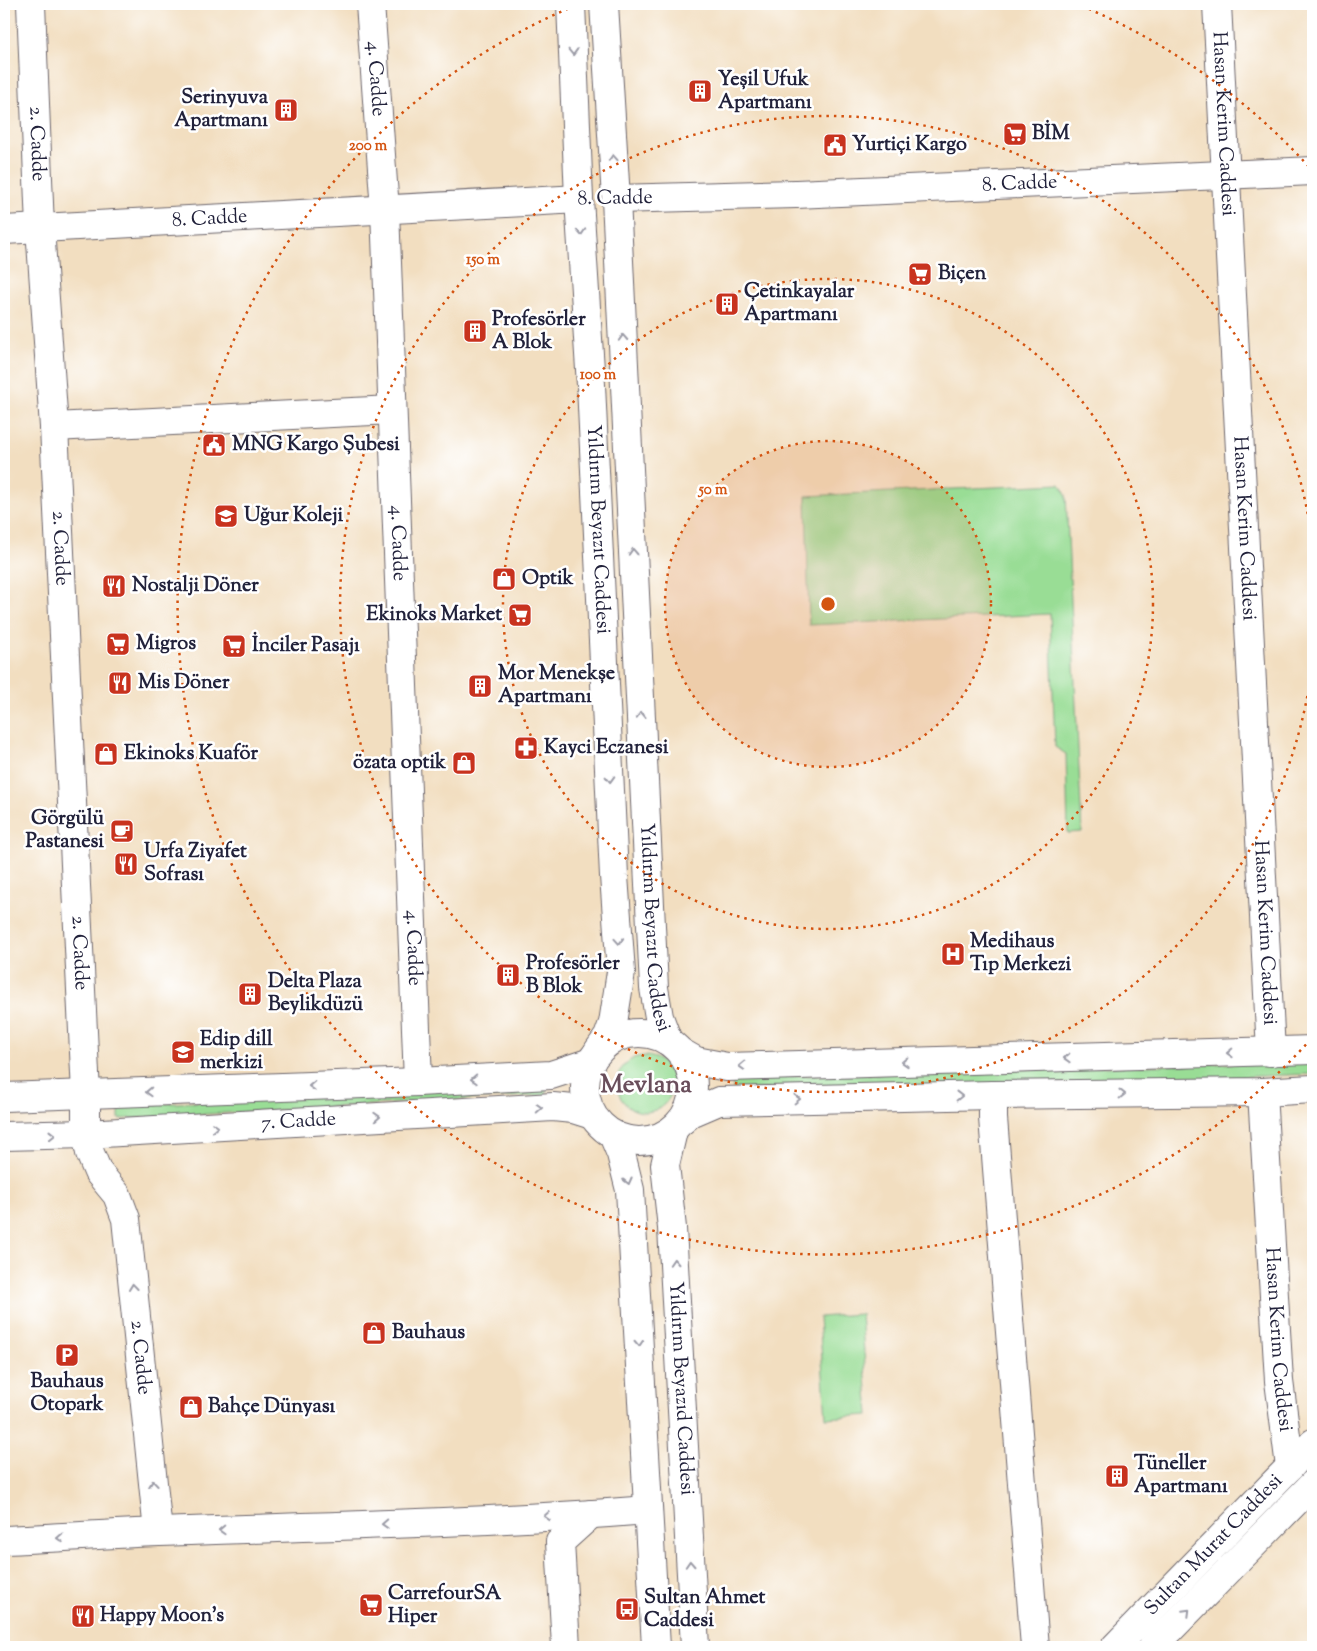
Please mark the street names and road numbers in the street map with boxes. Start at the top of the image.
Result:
street label: Hasan Kerim Caddesi [1204,31,1242,217]
street label: 4. Cadde [358,40,393,118]
street label: 2. Cadde [21,106,53,182]
street label: 8. Cadde [981,168,1058,200]
street label: 8. Cadde [577,184,653,214]
street label: 8. Cadde [171,202,248,235]
street label: Yıldırım Beyazıt Caddesi [578,424,617,635]
street label: Hasan Kerim Caddesi [1225,435,1263,622]
street label: 4. Cadde [382,505,414,582]
street label: 2. Cadde [44,510,76,587]
street label: Yıldırım Beyazıt Caddesi [632,822,678,1037]
street label: Hasan Kerim Caddesi [1246,840,1284,1026]
street label: 4. Cadde [397,910,429,986]
street label: 2. Cadde [63,915,96,991]
street label: 7. Cadde [260,1105,337,1138]
street label: Hasan Kerim Caddesi [1257,1246,1300,1434]
street label: Yıldırım Beyazıd Caddesi [660,1281,701,1497]
street label: 2. Cadde [122,1319,158,1396]
street label: Sultan Murat Caddesi [1138,1467,1290,1623]

